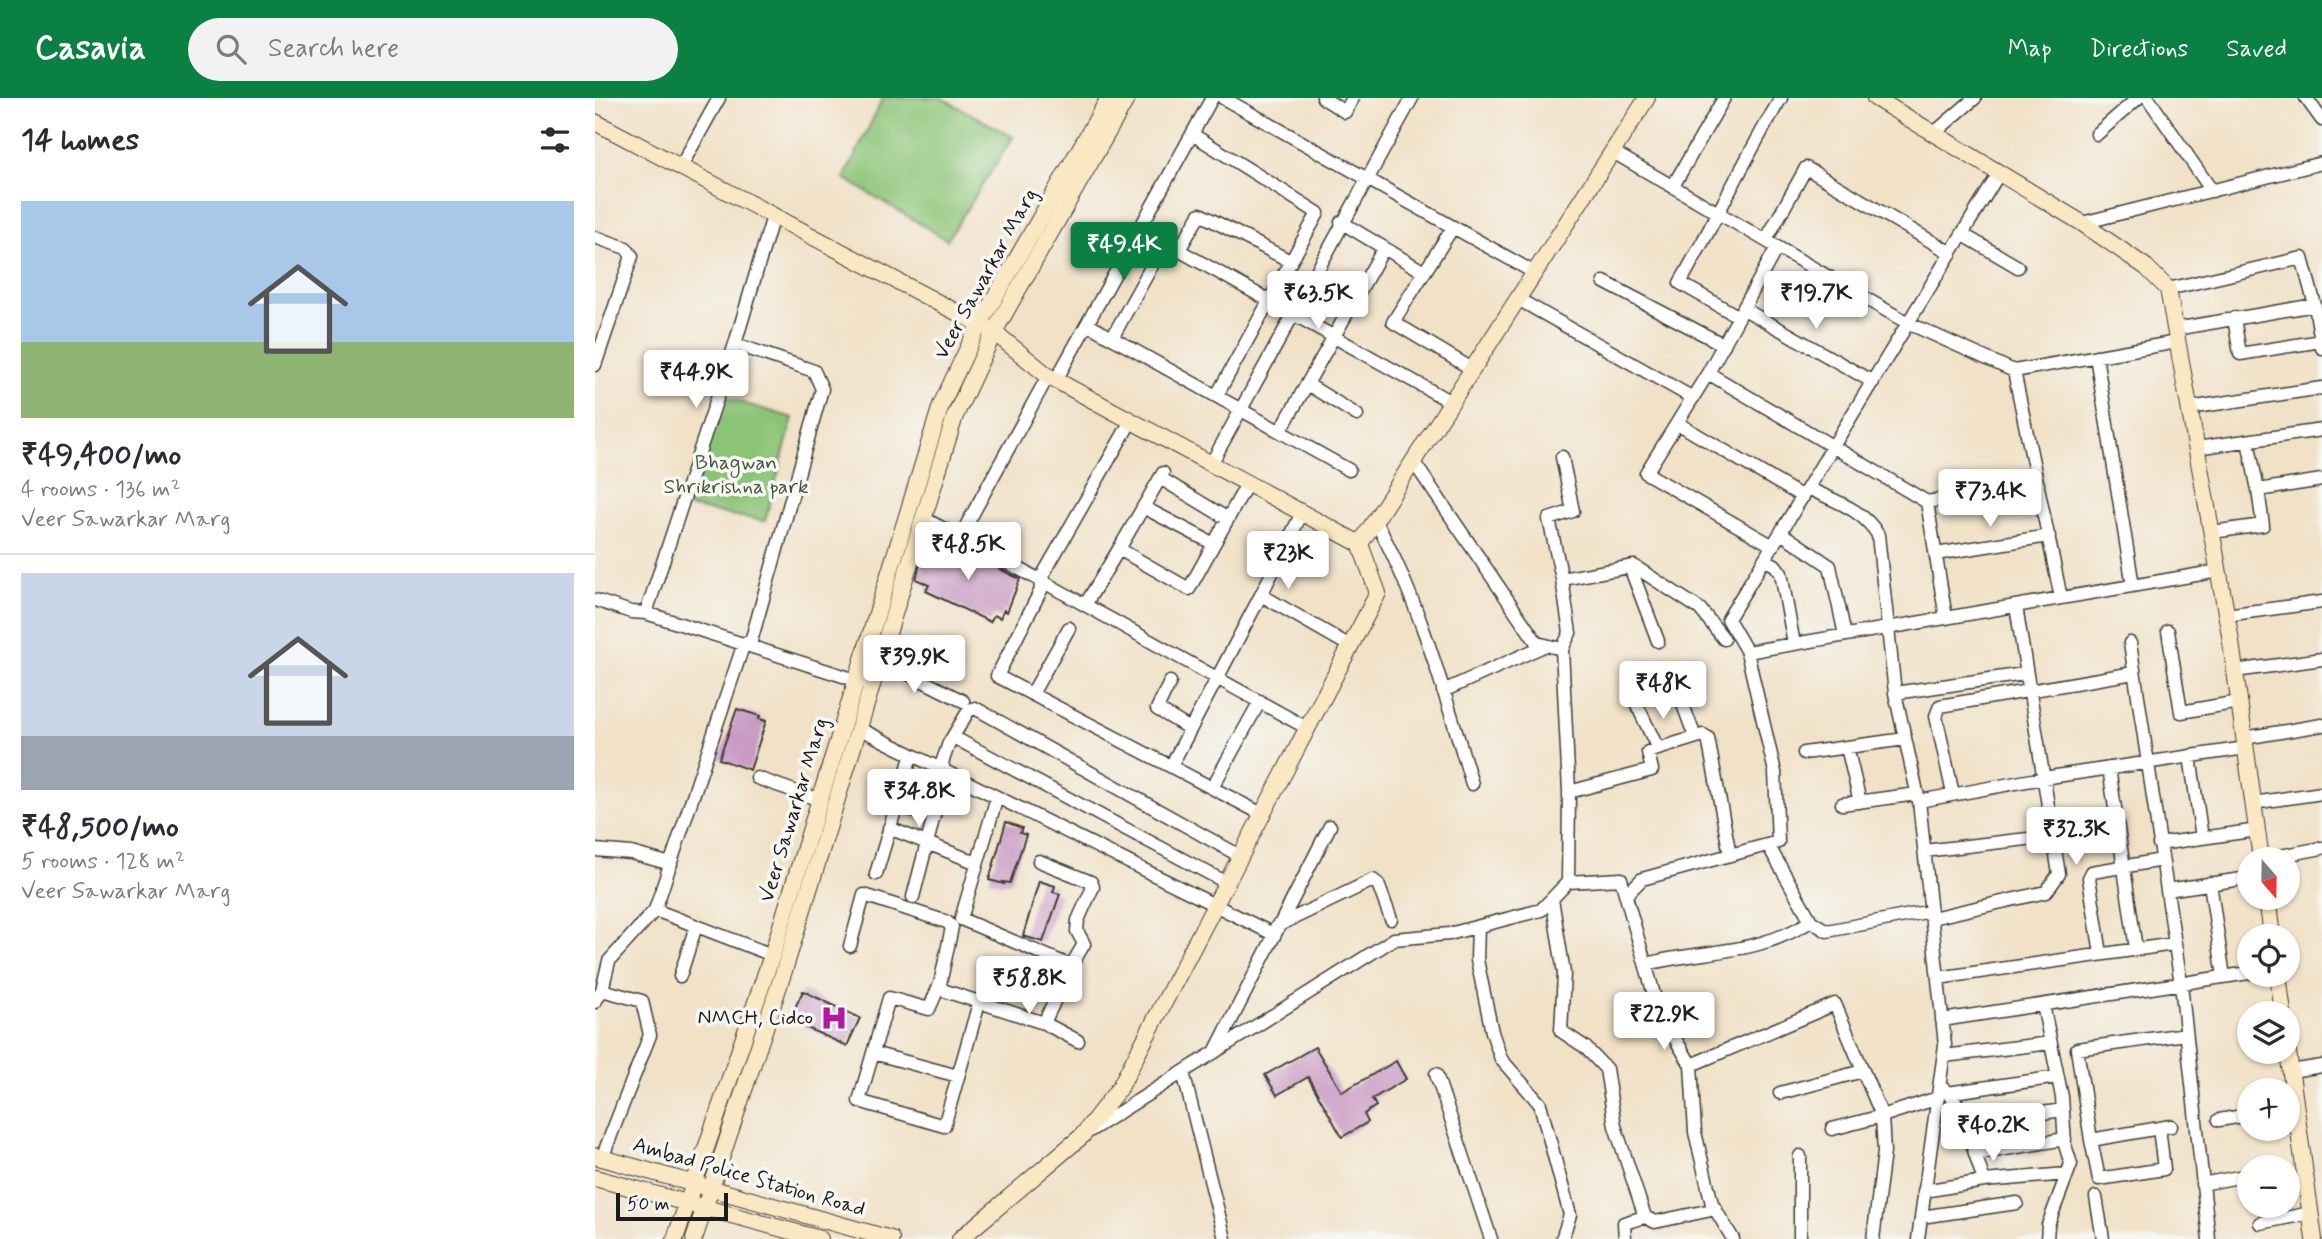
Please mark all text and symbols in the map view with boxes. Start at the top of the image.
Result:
search box [188,18,678,81]
text: Casavia [35,27,146,71]
icon: search [212,30,250,68]
text: Search here [268,32,399,66]
text: Map [2008,34,2052,65]
text: Directions [2090,34,2188,65]
text: Saved [2226,34,2287,65]
text: 14 homes [21,121,139,160]
icon: filters [536,121,574,159]
street label: Veer Sawarkar Marg [927,184,1045,364]
pin: ₹49.4K [1067,222,1181,282]
text: ₹49.4K [1087,230,1161,260]
icon: home [235,246,361,372]
pin: ₹63.5K [1261,272,1375,331]
pin: ₹19.7K [1759,272,1873,331]
text: ₹63.5K [1283,279,1353,309]
text: ₹19.7K [1780,279,1852,309]
pin: ₹44.9K [639,350,753,410]
text: ₹44.9K [660,358,732,388]
text: ₹49,400/mo [21,436,181,475]
park label: Bhagwan Shrikrishna park [664,449,809,501]
pin: ₹73.4K [1933,470,2047,529]
text: 4 rooms · 136 m² [21,475,181,505]
text: ₹73.4K [1954,477,2026,507]
text: Veer Sawarkar Marg [21,505,230,535]
pin: ₹48.5K [911,522,1025,582]
text: ₹48.5K [931,530,1005,560]
pin: ₹23K [1247,532,1329,591]
text: ₹23K [1263,539,1313,569]
icon: home [235,618,361,744]
pin: ₹39.9K [857,636,971,695]
text: ₹39.9K [879,643,949,673]
pin: ₹48K [1622,662,1704,721]
text: ₹48K [1635,669,1691,699]
street label: Veer Sawarkar Marg [753,714,835,906]
pin: ₹34.8K [862,770,976,829]
text: ₹34.8K [883,777,955,807]
text: ₹48,500/mo [21,808,179,847]
pin: ₹32.3K [2019,808,2133,867]
text: ₹32.3K [2042,815,2110,845]
text: 5 rooms · 128 m² [21,847,185,877]
north arrow [2237,847,2299,910]
map controls [2237,847,2300,1218]
text: Veer Sawarkar Marg [21,877,230,907]
button: locate [2237,924,2300,987]
pin: ₹58.8K [972,956,1086,1016]
text: ₹58.8K [992,964,1066,994]
pin: ₹22.9K [1607,992,1721,1052]
text: ₹22.9K [1630,1000,1698,1030]
button: layers [2237,1001,2300,1064]
hospital icon: NMCH, Cidco [819,1003,849,1033]
place label: NMCH, Cidco [698,1004,813,1032]
button: + [2237,1078,2300,1141]
pin: ₹40.2K [1936,1104,2050,1163]
text: ₹40.2K [1957,1111,2029,1141]
street label: Ambad Police Station Road [630,1130,868,1224]
button: − [2237,1155,2300,1218]
scale bar [616,1190,728,1222]
text: 50 m [627,1192,670,1217]

